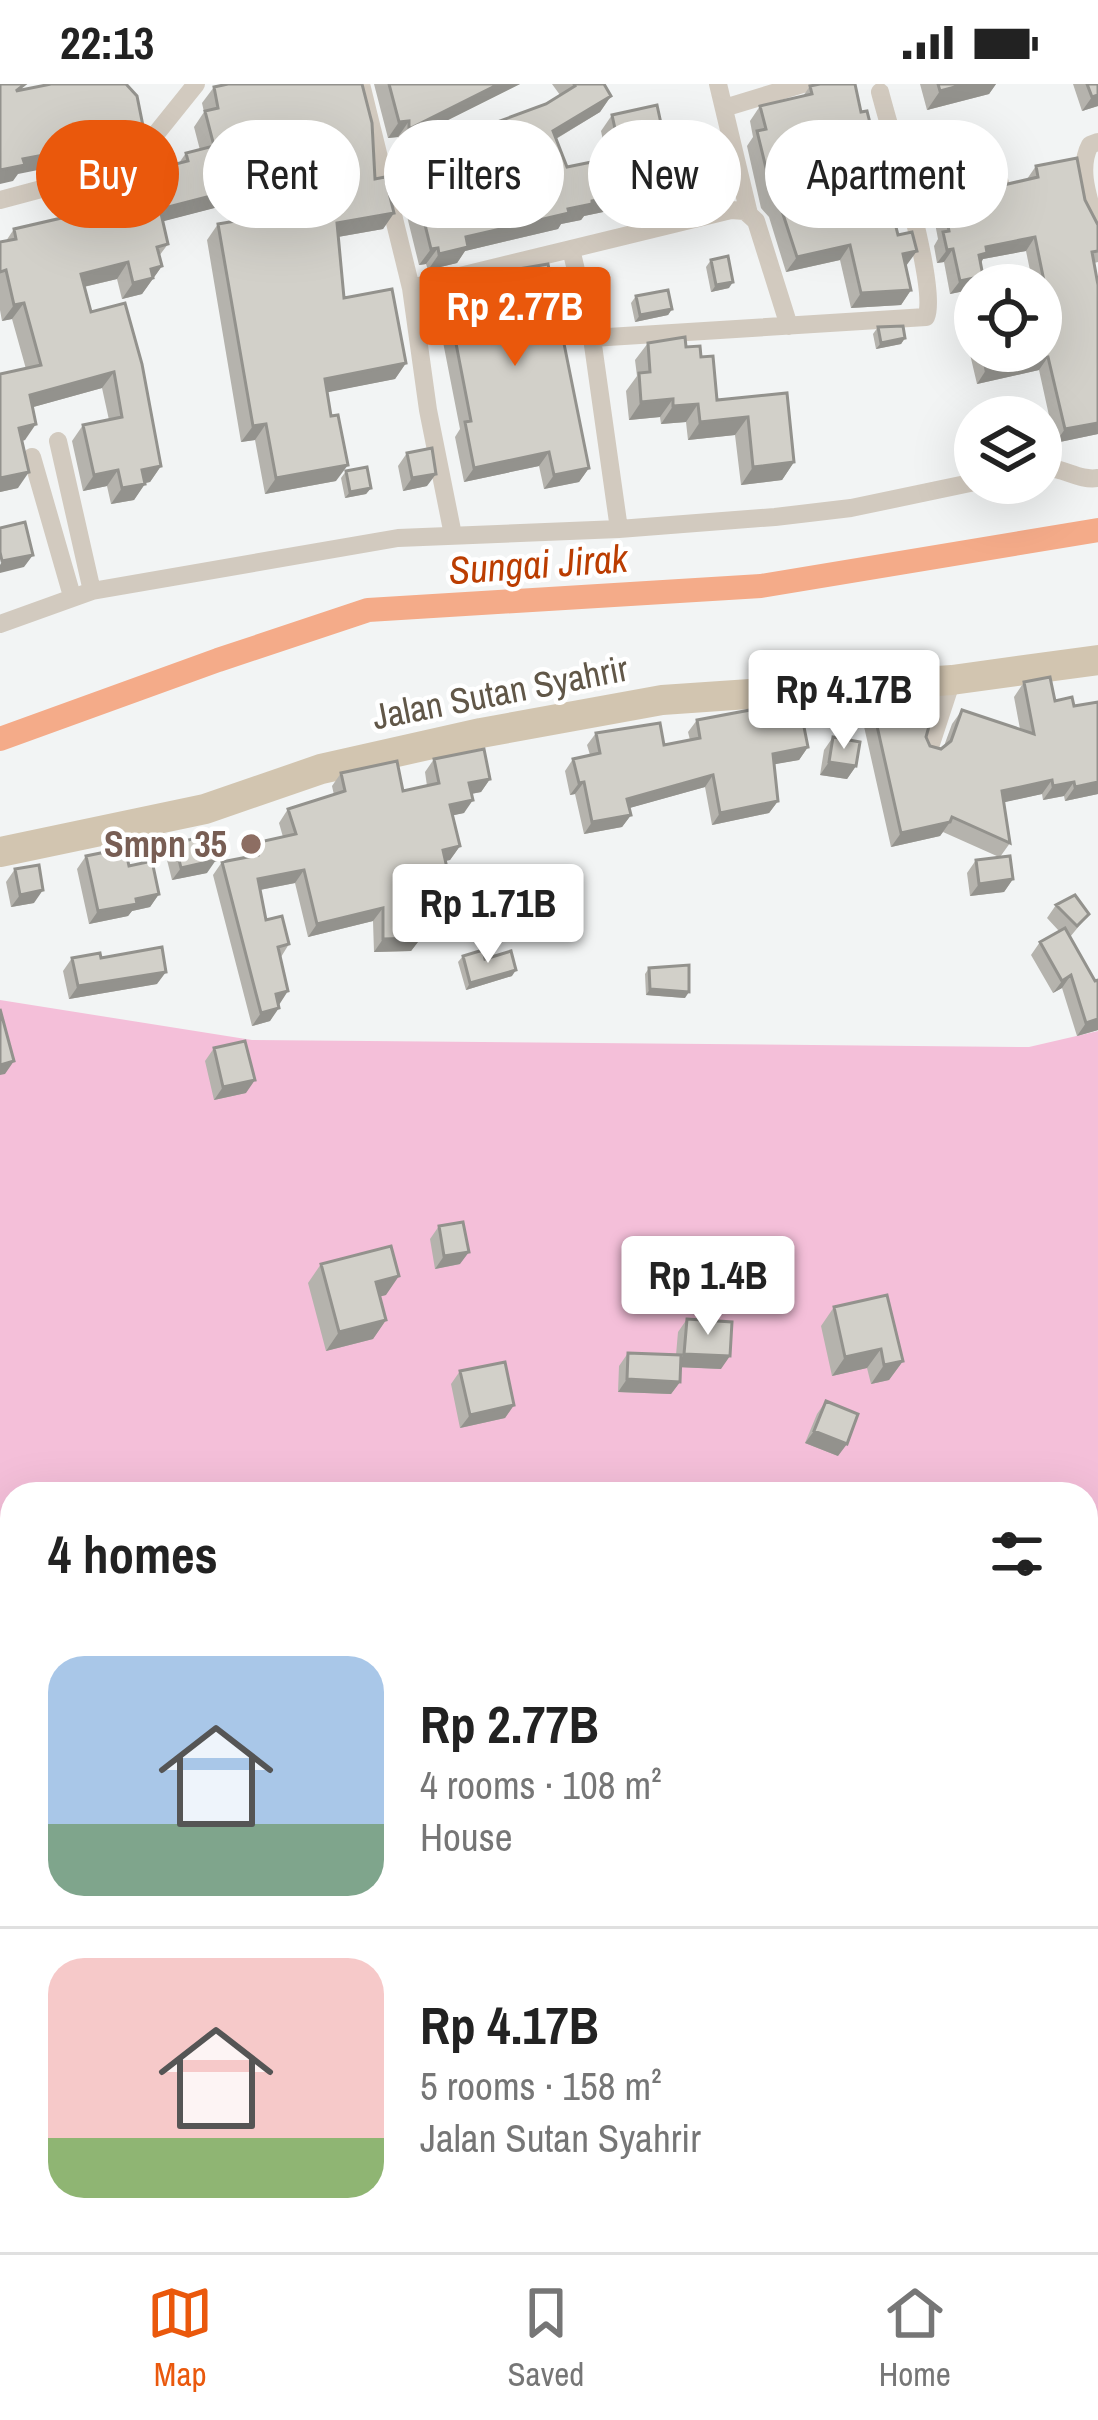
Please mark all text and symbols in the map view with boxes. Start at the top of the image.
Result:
text: 22:13 [60,12,154,73]
chip: Buy [36,120,179,228]
chip: Rent [203,120,360,228]
chip: Filters [384,120,564,228]
chip: New [588,120,741,228]
chip: Apartment [765,120,1008,228]
map controls [954,264,1062,504]
button: locate [954,264,1062,372]
pin: Rp 2.77B [391,267,639,369]
text: Rp 2.77B [447,280,583,332]
button: layers [954,396,1062,504]
water label: Sungai Jirak [447,532,630,596]
street label: Jalan Sutan Syahrir [368,644,632,740]
pin: Rp 4.17B [720,650,968,752]
text: Rp 4.17B [776,663,912,715]
place label: Smpn 35 [104,820,227,868]
marker: Smpn 35 [238,831,264,857]
pin: Rp 1.71B [364,864,612,966]
text: Rp 1.71B [420,877,556,929]
pin: Rp 1.4B [597,1236,819,1338]
text: Rp 1.4B [648,1249,768,1301]
text: 4 homes [48,1520,218,1589]
icon: filters [984,1521,1050,1587]
text: Rp 2.77B [420,1690,599,1759]
icon: home [144,1704,288,1848]
text: 4 rooms · 108 m² [420,1759,662,1811]
text: House [420,1811,512,1863]
text: Rp 4.17B [420,1991,599,2060]
icon: home [144,2006,288,2150]
text: 5 rooms · 158 m² [420,2060,662,2112]
text: Jalan Sutan Syahrir [420,2112,701,2164]
tab: Map [147,2280,213,2396]
tab: Saved [508,2280,584,2396]
tab: Home [879,2280,951,2396]

